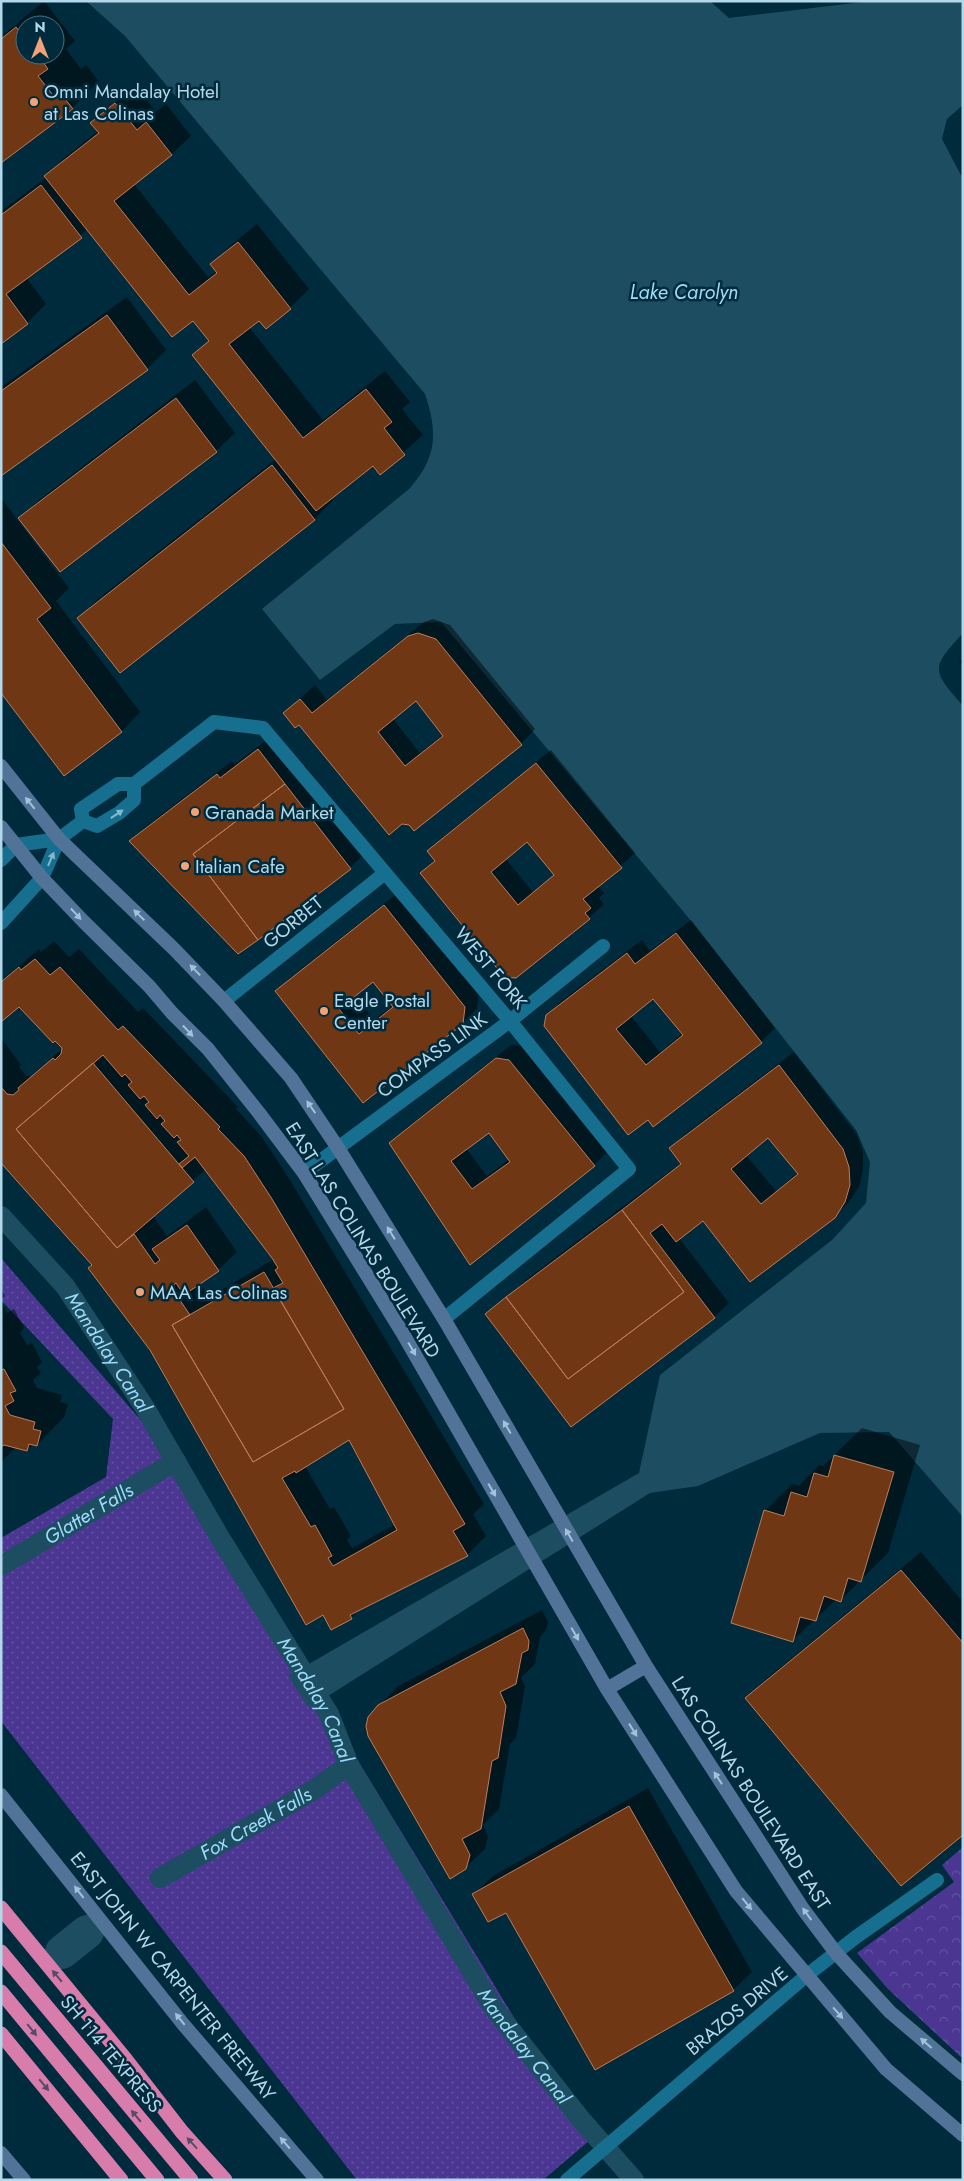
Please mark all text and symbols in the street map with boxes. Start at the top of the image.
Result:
north arrow [15,15,65,65]
text: N [34,17,46,37]
place label: Omni Mandalay Hotel at Las Colinas [44,78,219,127]
marker: Omni Mandalay Hotel at Las Colinas [28,96,40,108]
water label: Lake Carolyn [630,278,738,307]
one-way arrow [25,796,36,809]
place label: Granada Market [205,799,334,826]
marker: Granada Market [189,806,201,818]
one-way arrow [110,809,124,819]
one-way arrow [47,851,55,866]
place label: Italian Cafe [195,853,285,880]
marker: Italian Cafe [179,860,191,872]
street label: GORBET [257,889,329,955]
one-way arrow [70,907,82,919]
one-way arrow [133,909,145,921]
street label: WEST FORK [448,921,534,1015]
one-way arrow [189,964,201,976]
place label: Eagle Postal Center [334,987,430,1036]
marker: Eagle Postal Center [318,1005,330,1017]
street label: COMPASS LINK [371,1006,493,1104]
one-way arrow [182,1024,194,1036]
one-way arrow [306,1101,316,1114]
street label: EAST LAS COLINAS BOULEVARD [279,1117,447,1363]
one-way arrow [387,1227,396,1240]
place label: MAA Las Colinas [150,1279,288,1306]
water label: Mandalay Canal [58,1286,160,1419]
marker: MAA Las Colinas [134,1286,146,1298]
one-way arrow [407,1342,416,1355]
one-way arrow [502,1421,511,1434]
water label: Glatter Falls [38,1475,139,1552]
one-way arrow [488,1483,496,1497]
one-way arrow [565,1529,574,1542]
one-way arrow [570,1628,579,1641]
water label: Mandalay Canal [270,1631,362,1768]
street label: LAS COLINAS BOULEVARD EAST [665,1671,837,1915]
one-way arrow [628,1724,638,1737]
one-way arrow [713,1771,723,1785]
water label: Fox Creek Falls [194,1780,317,1867]
street label: EAST JOHN W CARPENTER FREEWAY [64,1846,282,2106]
one-way arrow [74,1885,84,1899]
one-way arrow [741,1897,752,1910]
one-way arrow [802,1907,812,1921]
street label: BRAZOS DRIVE [680,1960,794,2062]
one-way arrow [52,1970,63,1983]
water label: Mandalay Canal [470,1983,579,2111]
street label: SH 114 TEXPRESS [54,1990,168,2118]
one-way arrow [833,2007,844,2020]
one-way arrow [174,2013,185,2026]
one-way arrow [26,2023,38,2035]
one-way arrow [921,2037,933,2049]
one-way arrow [38,2079,49,2092]
one-way arrow [131,2110,142,2123]
one-way arrow [187,2137,198,2150]
one-way arrow [279,2137,290,2150]

